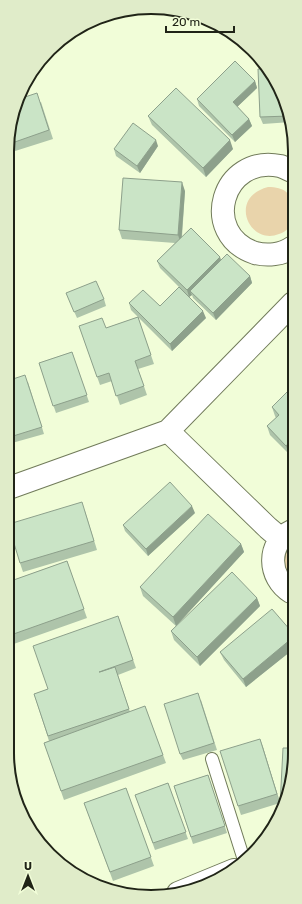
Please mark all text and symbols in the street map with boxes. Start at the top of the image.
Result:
scale bar [166,8,234,34]
text: 20 m [172,15,200,29]
north arrow [8,856,48,896]
text: U [24,860,32,873]

